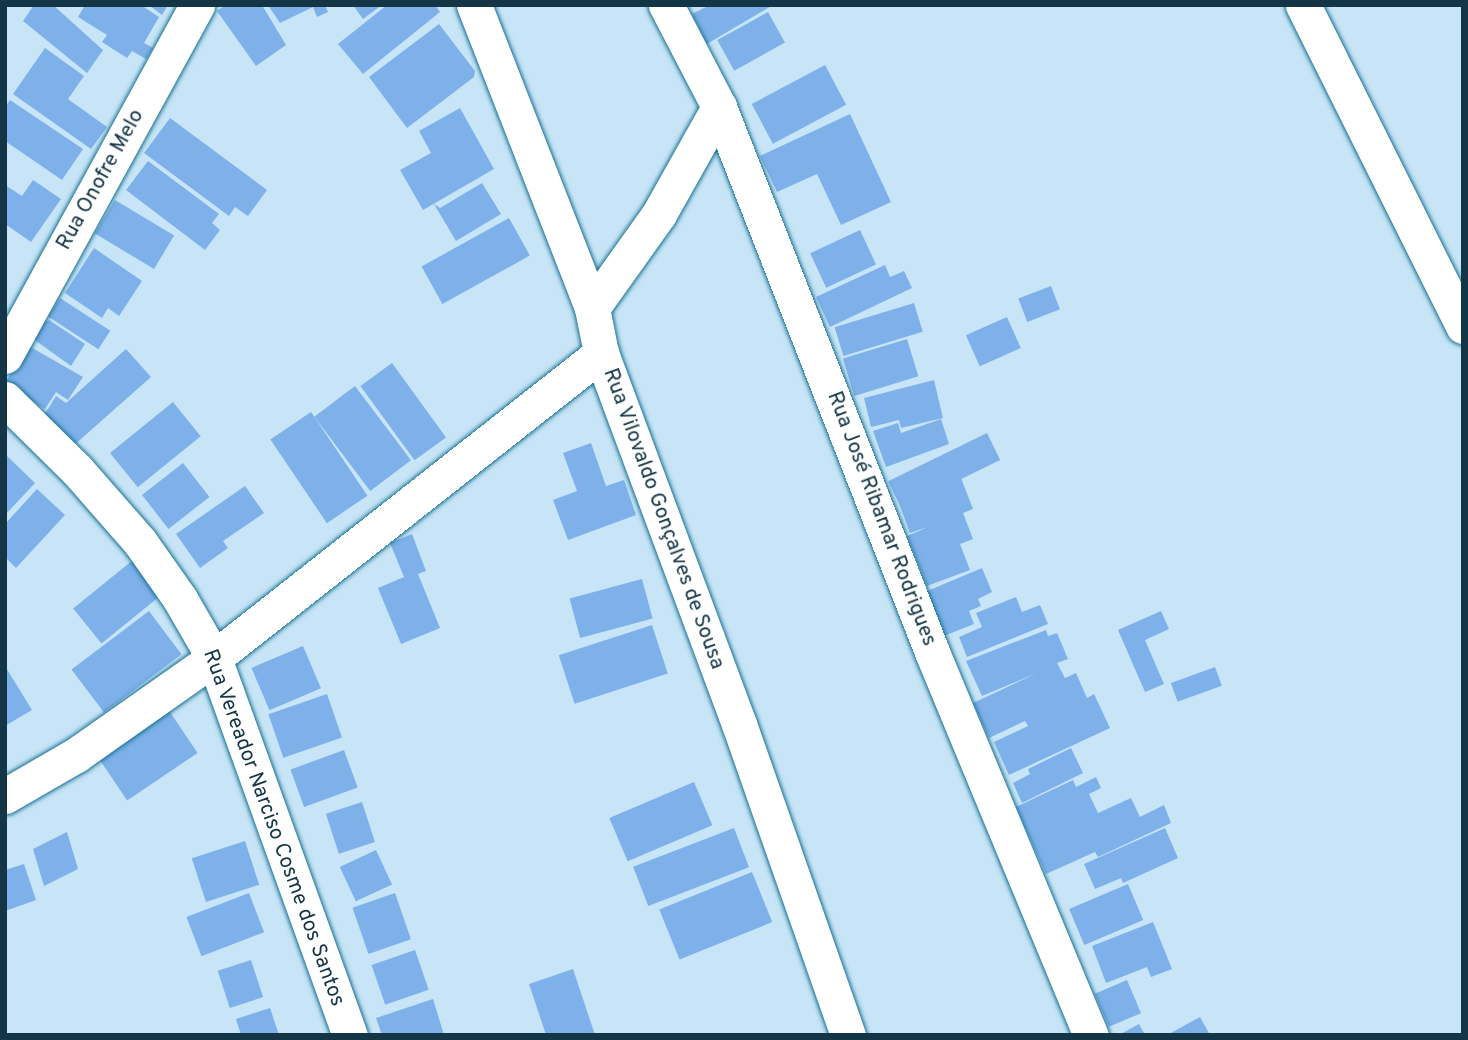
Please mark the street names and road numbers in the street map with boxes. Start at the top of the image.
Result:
street label: Rua Onofre Melo [52,105,150,255]
street label: Rua Vilovaldo Gonçalves de Sousa [597,365,729,673]
street label: Rua José Ribamar Rodrigues [821,388,941,650]
street label: Rua Vereador Narciso Cosme dos Santos [196,646,350,1010]

